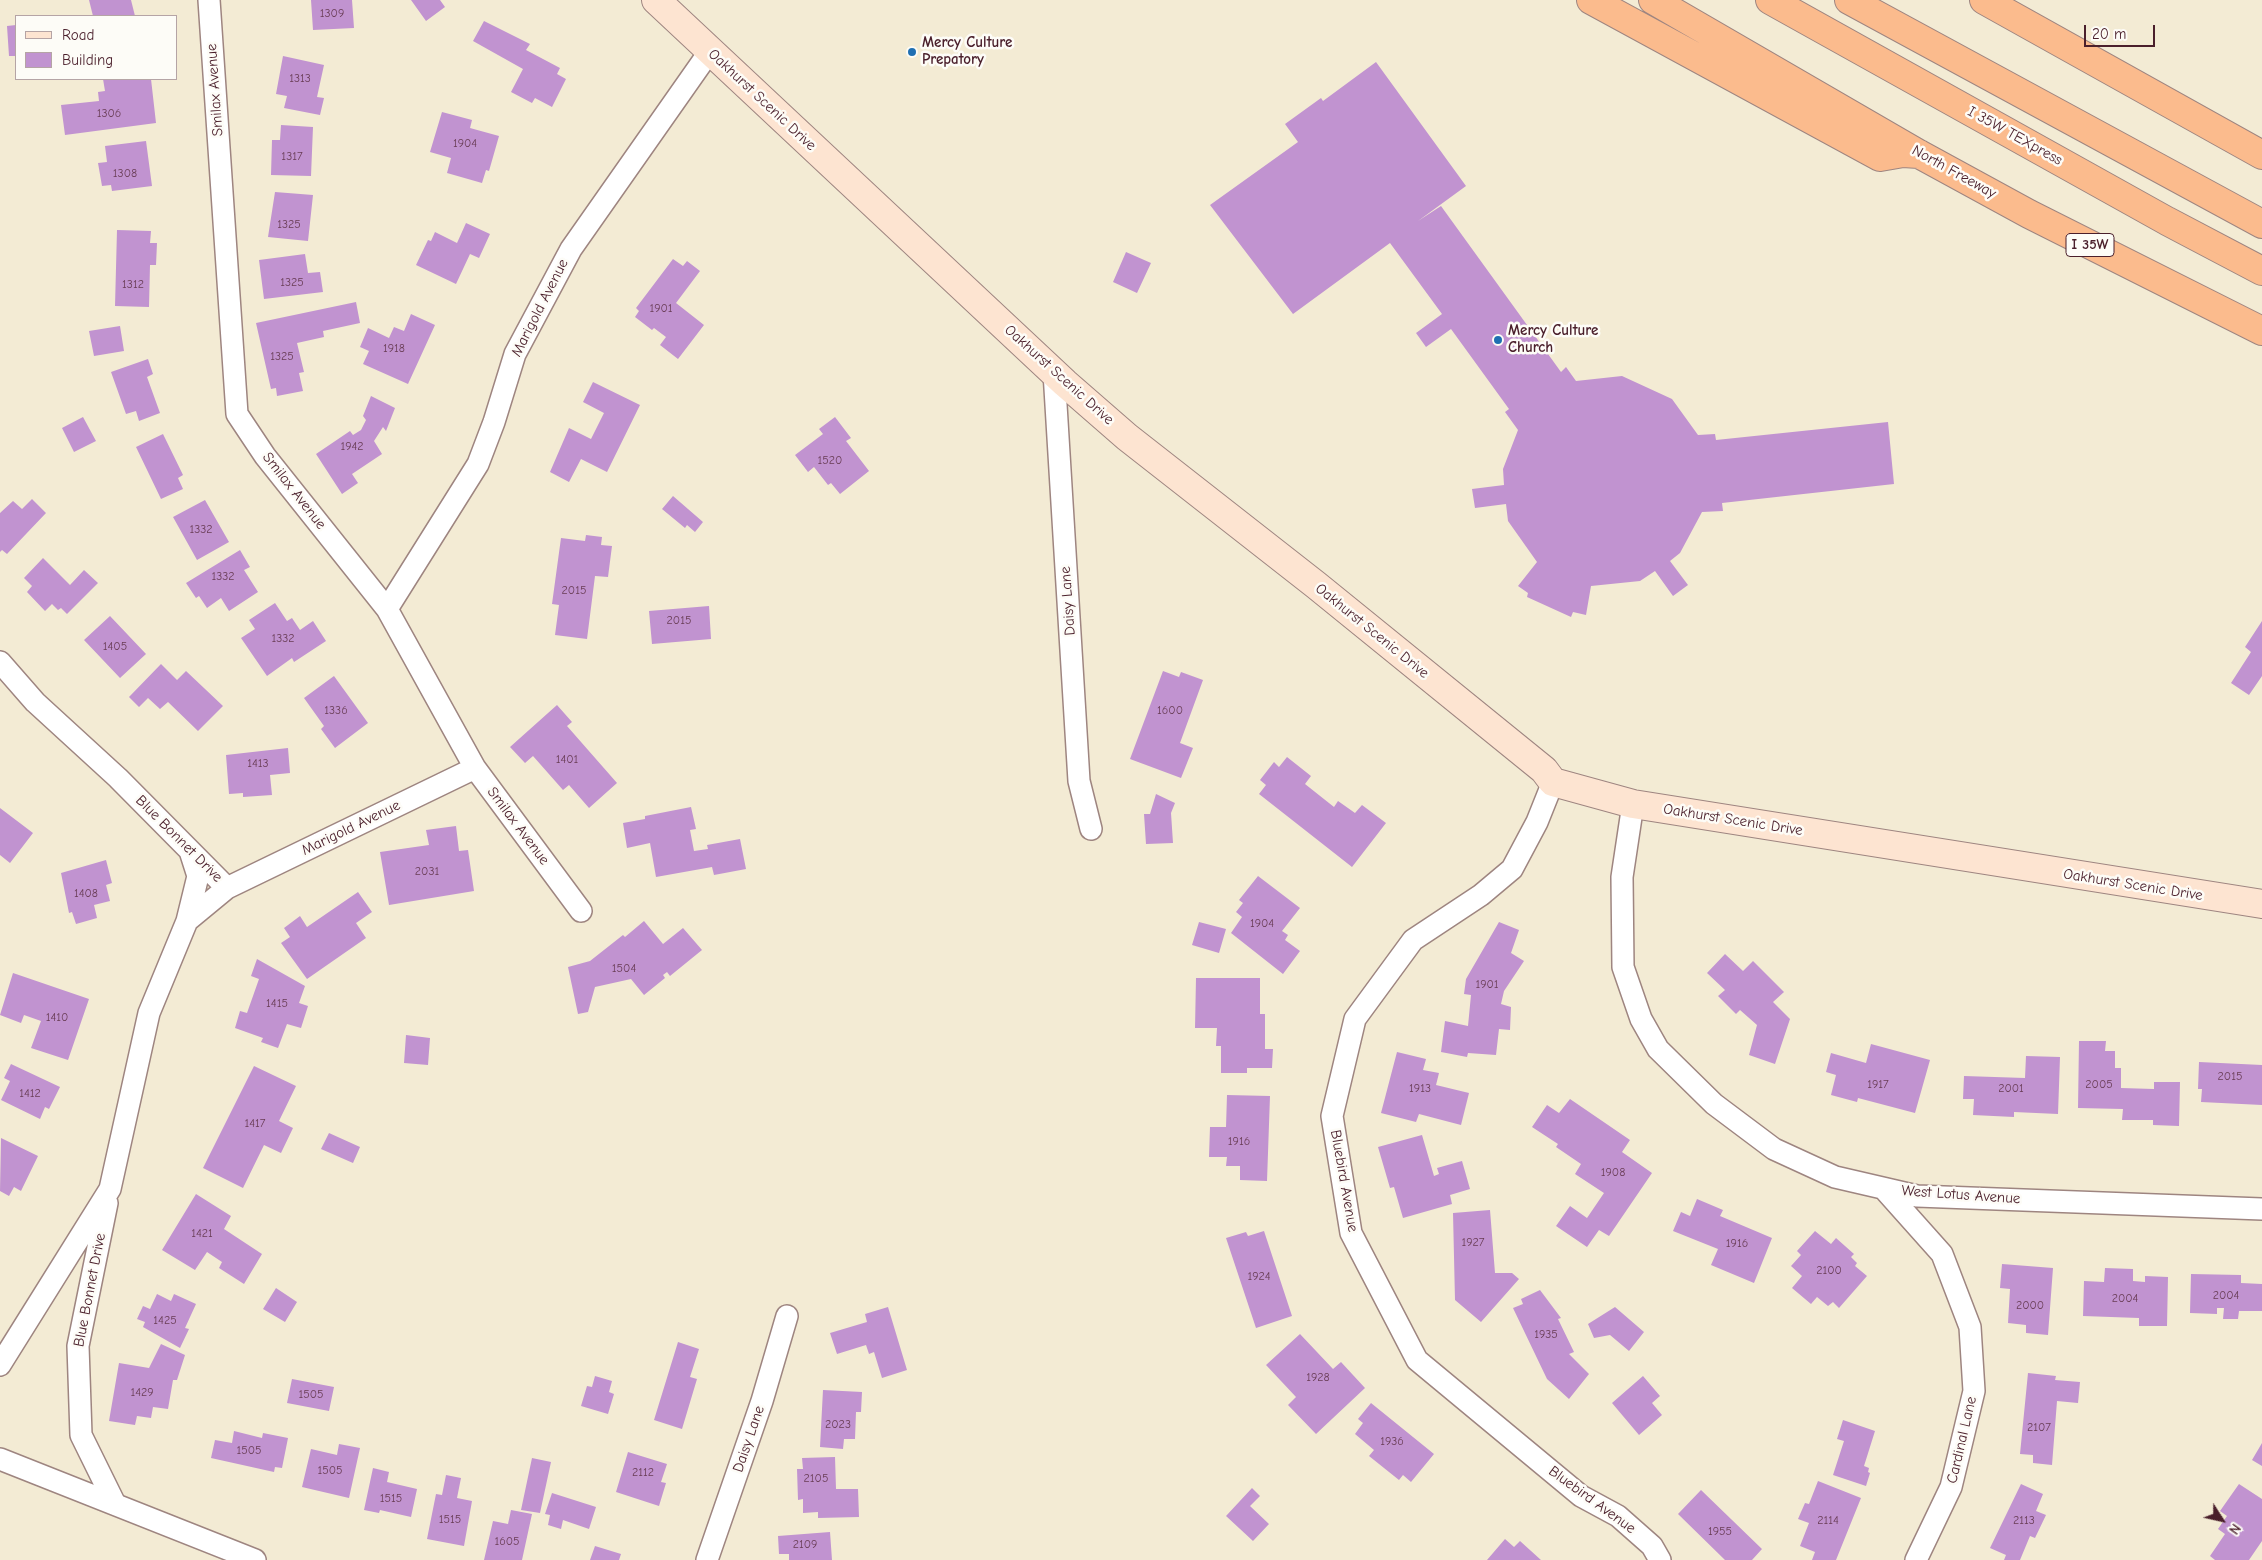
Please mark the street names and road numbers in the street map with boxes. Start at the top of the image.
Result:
street label: Smilax Avenue [203,43,227,137]
street label: Oakhurst Scenic Drive [704,45,820,155]
street label: I 35W TEXpress [1965,103,2065,169]
street label: North Freeway [1909,141,1999,203]
road number: I 35W [2066,234,2114,256]
street label: Marigold Avenue [508,256,572,360]
street label: Oakhurst Scenic Drive [1001,321,1117,429]
street label: Smilax Avenue [258,449,330,533]
street label: Daisy Lane [1057,566,1079,636]
street label: Oakhurst Scenic Drive [1312,580,1432,682]
street label: Smilax Avenue [483,783,553,869]
street label: Blue Bonnet Drive [132,792,226,886]
street label: Marigold Avenue [299,796,403,860]
street label: Oakhurst Scenic Drive [1662,800,1804,840]
street label: Oakhurst Scenic Drive [2062,865,2204,905]
street label: Bluebird Avenue [1326,1129,1362,1233]
street label: West Lotus Avenue [1901,1182,2021,1208]
street label: Blue Bonnet Drive [70,1231,110,1349]
street label: Cardinal Lane [1943,1395,1981,1485]
street label: Daisy Lane [729,1403,769,1475]
street label: Bluebird Avenue [1545,1462,1639,1538]

